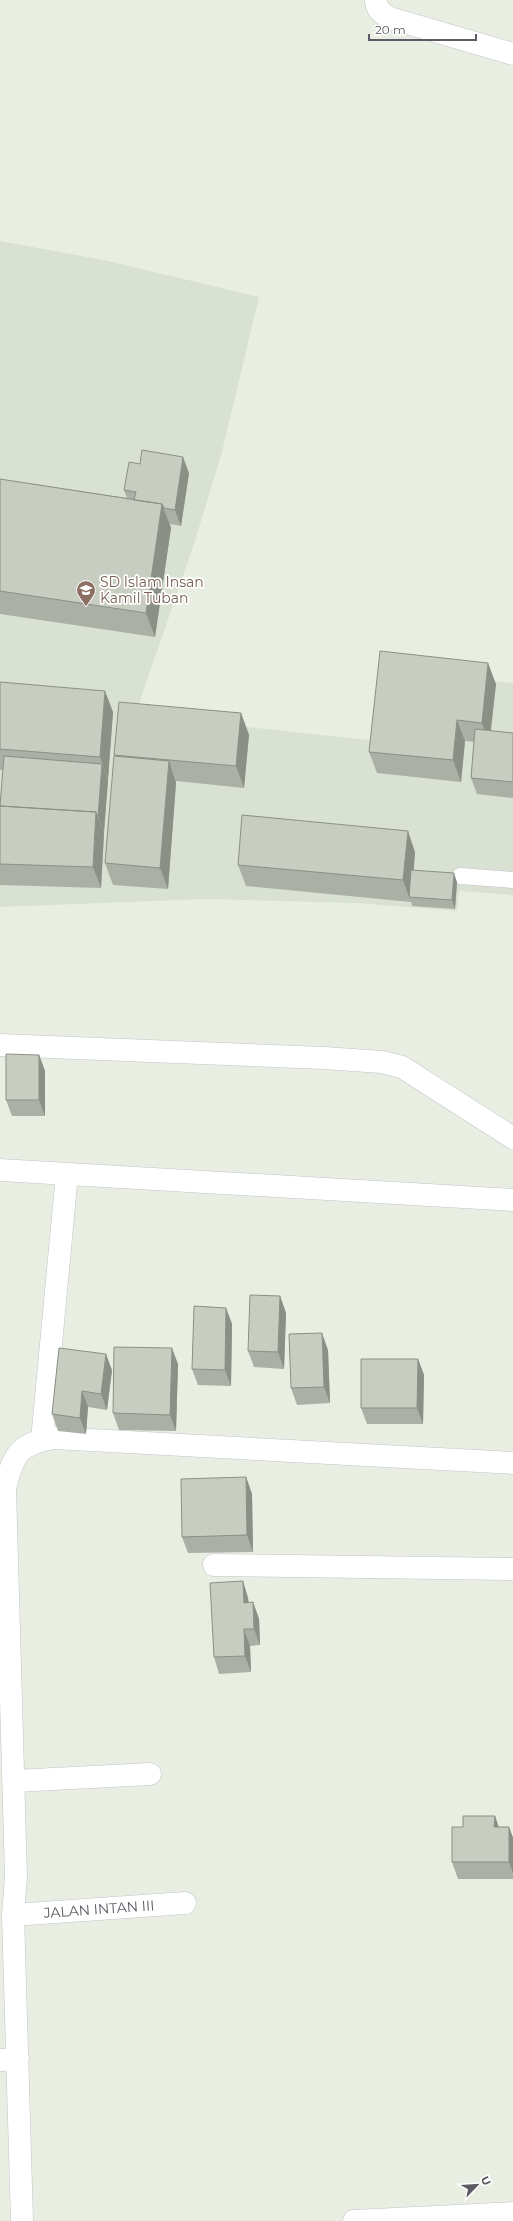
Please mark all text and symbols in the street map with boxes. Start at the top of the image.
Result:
scale bar [369,16,476,42]
text: 20 m [375,22,406,37]
place label: SD Islam Insan Kamil Tuban [100,573,204,607]
school or university icon: SD Islam Insan Kamil Tuban [75,579,97,607]
street label: JALAN INTAN III [42,1896,155,1922]
north arrow [457,2165,497,2205]
text: U [478,2174,494,2188]

